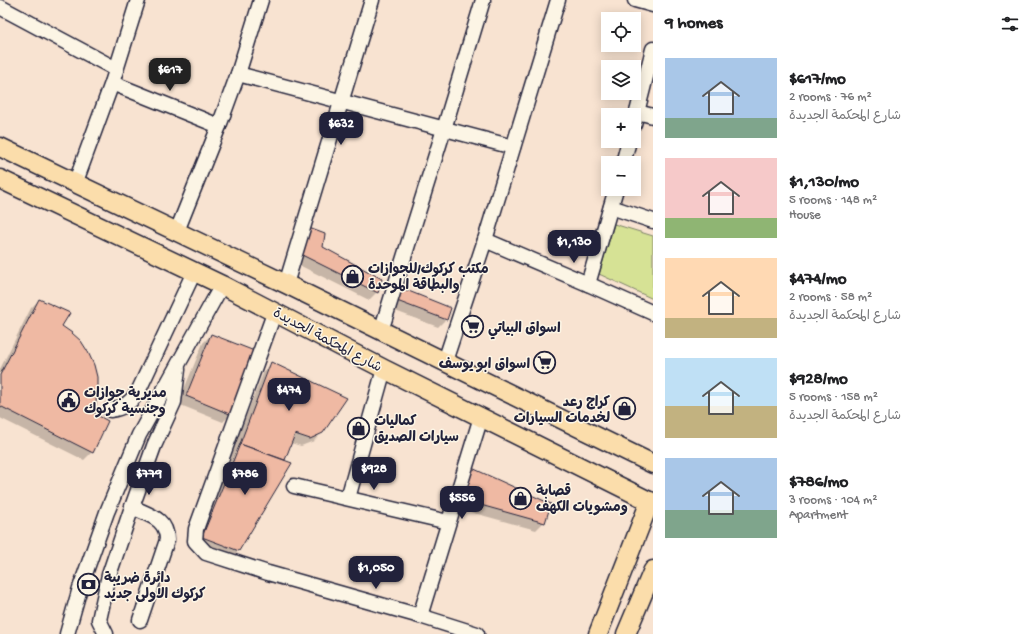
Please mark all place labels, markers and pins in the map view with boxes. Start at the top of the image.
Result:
pin: $617 [146,58,194,92]
pin: $632 [317,112,365,146]
pin: $1,130 [541,230,607,264]
place label: مكتب كركوك/للجوازات والبطاقة الموحدة [368,261,489,295]
shop icon: مكتب كركوك/للجوازات والبطاقة الموحدة [339,263,365,289]
supermarket icon: اسواق البياتي [459,314,485,340]
place label: اسواق البياتي [488,321,561,340]
supermarket icon: اسواق ابو يوسف [532,350,558,376]
place label: اسواق ابو يوسف [439,357,530,374]
pin: $474 [265,378,313,412]
place label: مديرية جوازات وجنسية كركوك [84,386,167,419]
public building icon: مديرية جوازات وجنسية كركوك [55,387,81,413]
place label: كراج رعد لخدمات السيارات [514,395,611,428]
shop icon: كراج رعد لخدمات السيارات [612,396,638,422]
place label: كماليات سيارات الصديق [374,414,459,447]
shop icon: كماليات سيارات الصديق [346,415,372,441]
pin: $928 [350,457,398,491]
pin: $779 [125,462,173,496]
pin: $786 [221,462,269,496]
place label: قصابة ومشويات الكهف [536,483,628,517]
shop icon: قصابة ومشويات الكهف [507,485,533,511]
pin: $556 [438,486,486,520]
pin: $1,050 [343,556,409,590]
place label: دائرة ضريبة كركوك الاولی جدید [104,571,206,604]
bank icon: دائرة ضريبة كركوك الاولی جدید [76,572,102,598]

